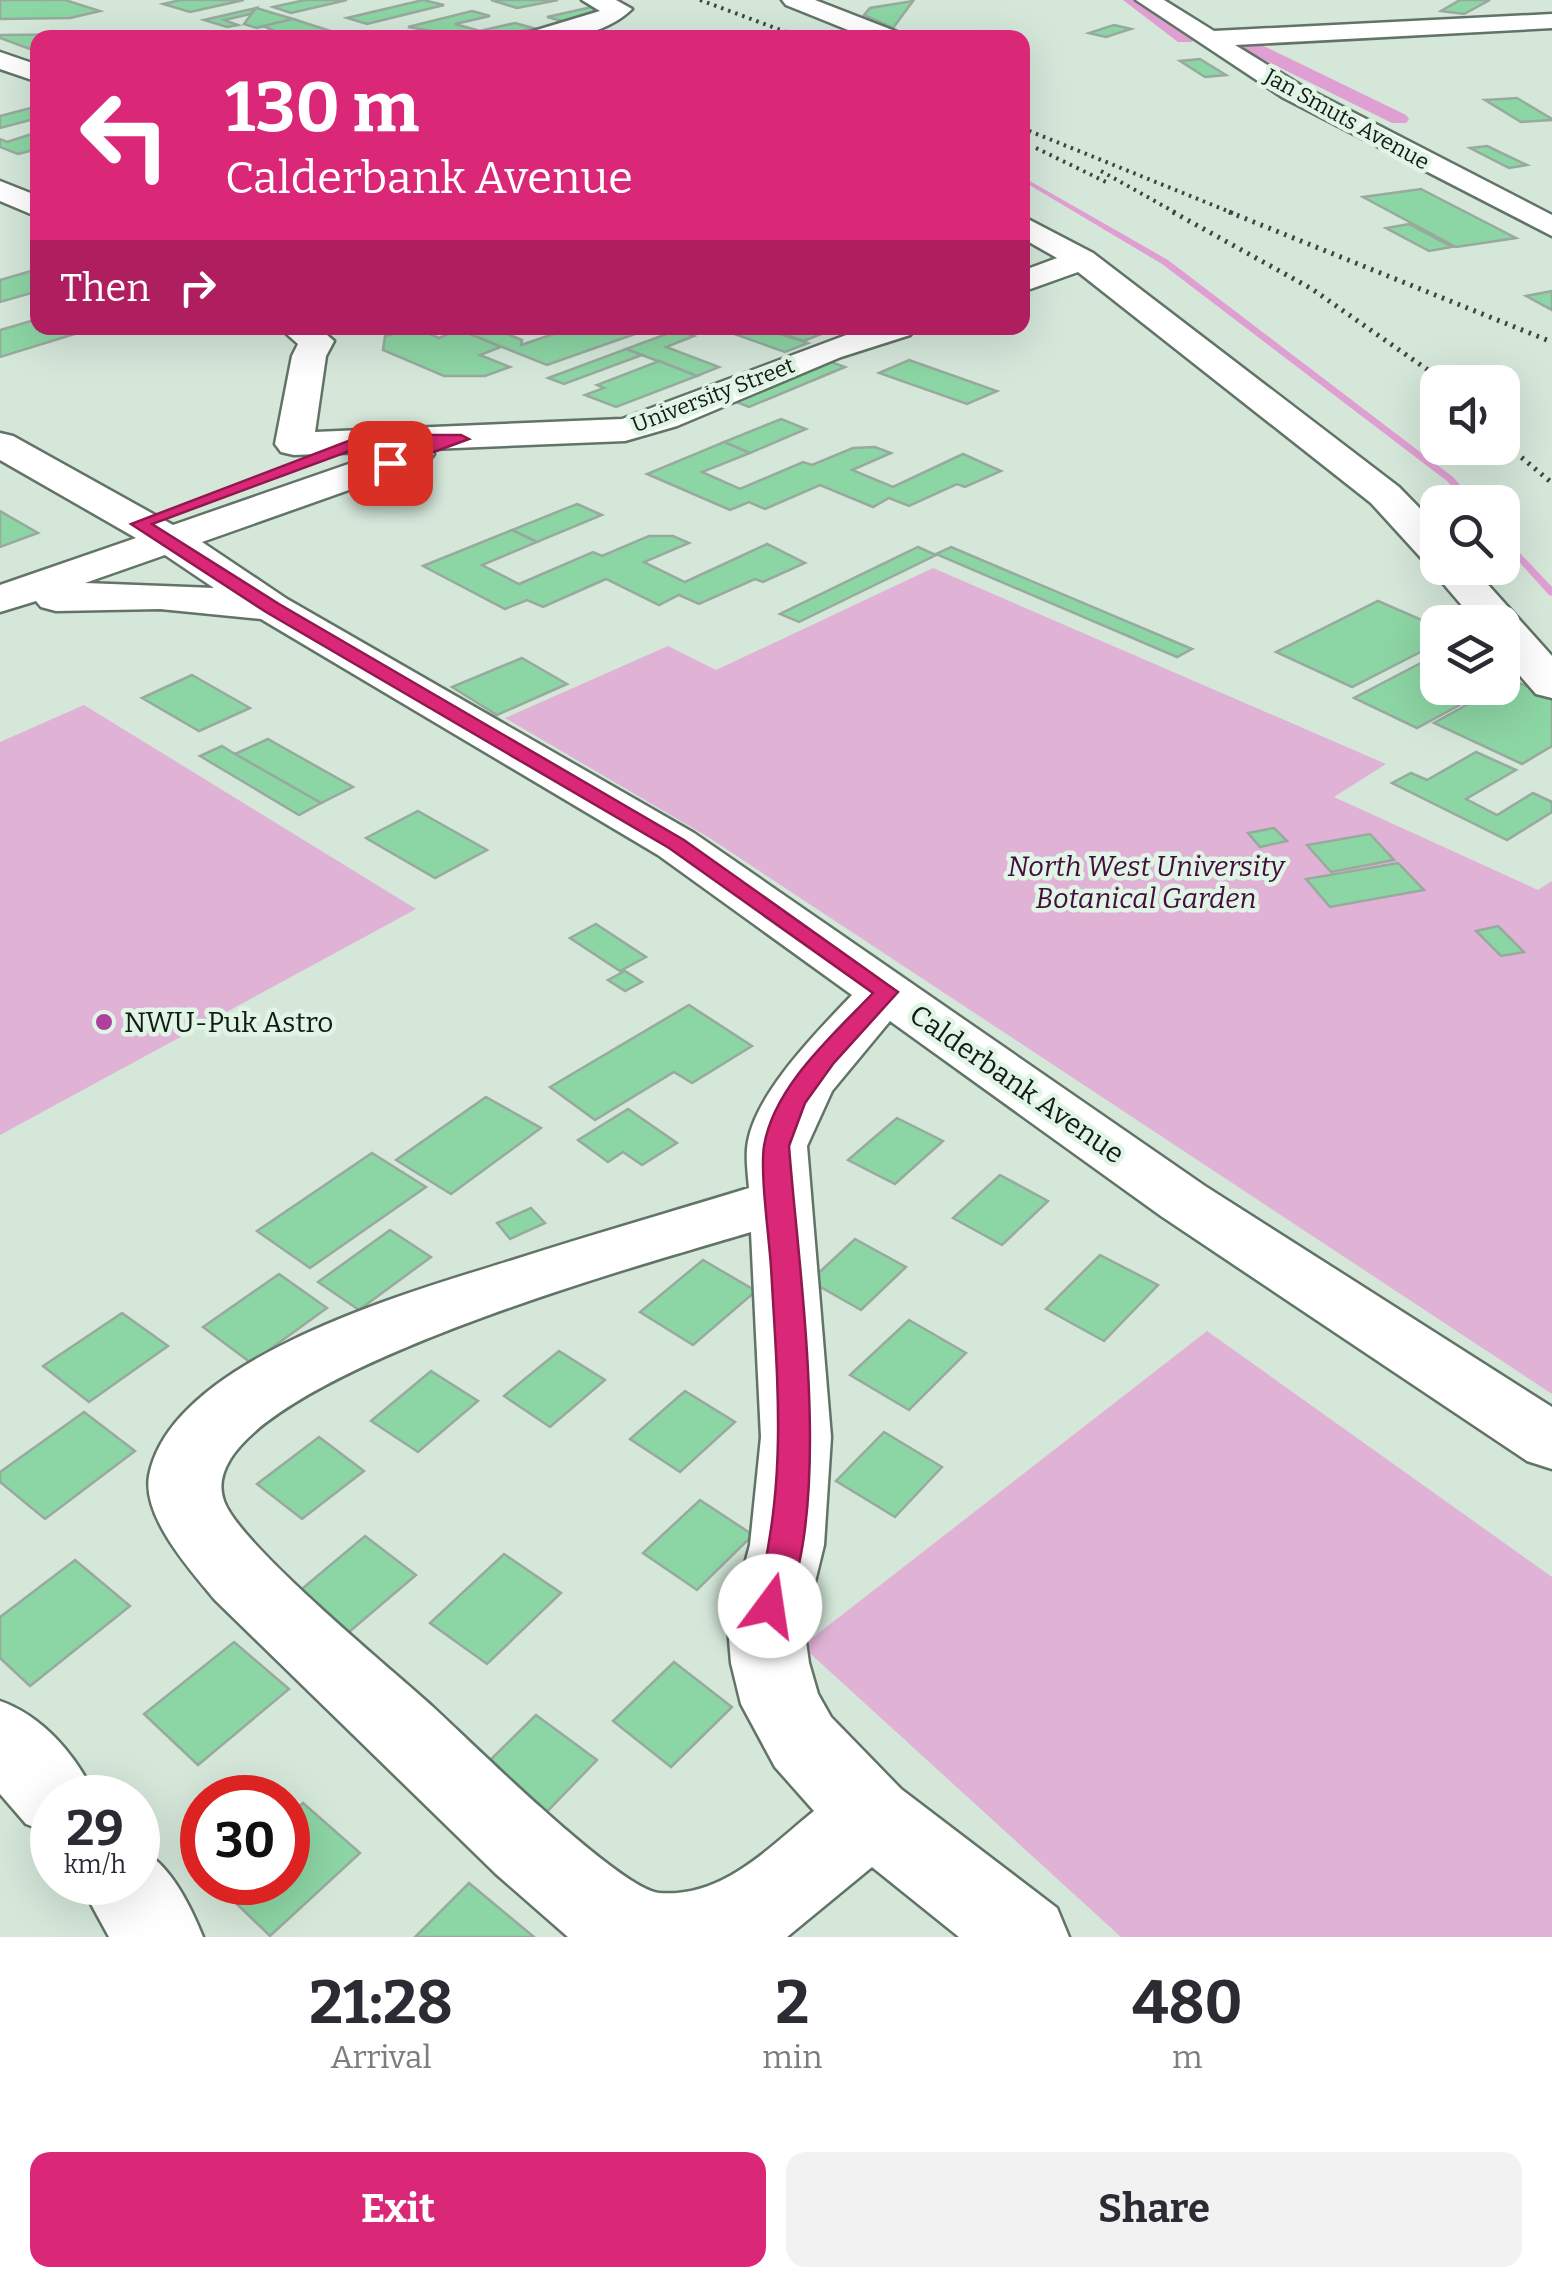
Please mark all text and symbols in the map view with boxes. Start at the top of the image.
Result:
street label: Jan Smuts Avenue [1259,62,1434,175]
text: 130 m [225,66,419,150]
icon: left [60,70,190,200]
text: Calderbank Avenue [225,151,633,205]
icon: right [170,260,225,315]
text: Then [60,265,150,311]
street label: University Street [628,352,798,438]
map controls [1420,365,1520,705]
button: sound [1420,365,1520,465]
pin [348,421,433,506]
icon: arrive [363,436,418,491]
button: search [1420,485,1520,585]
button: layers [1420,605,1520,705]
park label: North West University Botanical Garden [1007,850,1286,915]
street label: Calderbank Avenue [904,998,1130,1170]
place label: NWU-Puk Astro [124,1006,333,1039]
marker: NWU-Puk Astro [93,1011,115,1033]
position arrow [718,1554,822,1658]
speed limit sign: 30 [180,1775,310,1905]
text: 29 [66,1798,124,1858]
text: km/h [64,1850,126,1880]
text: 21:28 [309,1967,453,2039]
text: 2 [776,1967,809,2039]
text: 480 [1132,1967,1243,2039]
text: Arrival [330,2038,432,2076]
text: min [762,2038,823,2076]
text: m [1172,2038,1203,2076]
button: Exit [30,2152,766,2267]
button: Share [786,2152,1522,2267]

